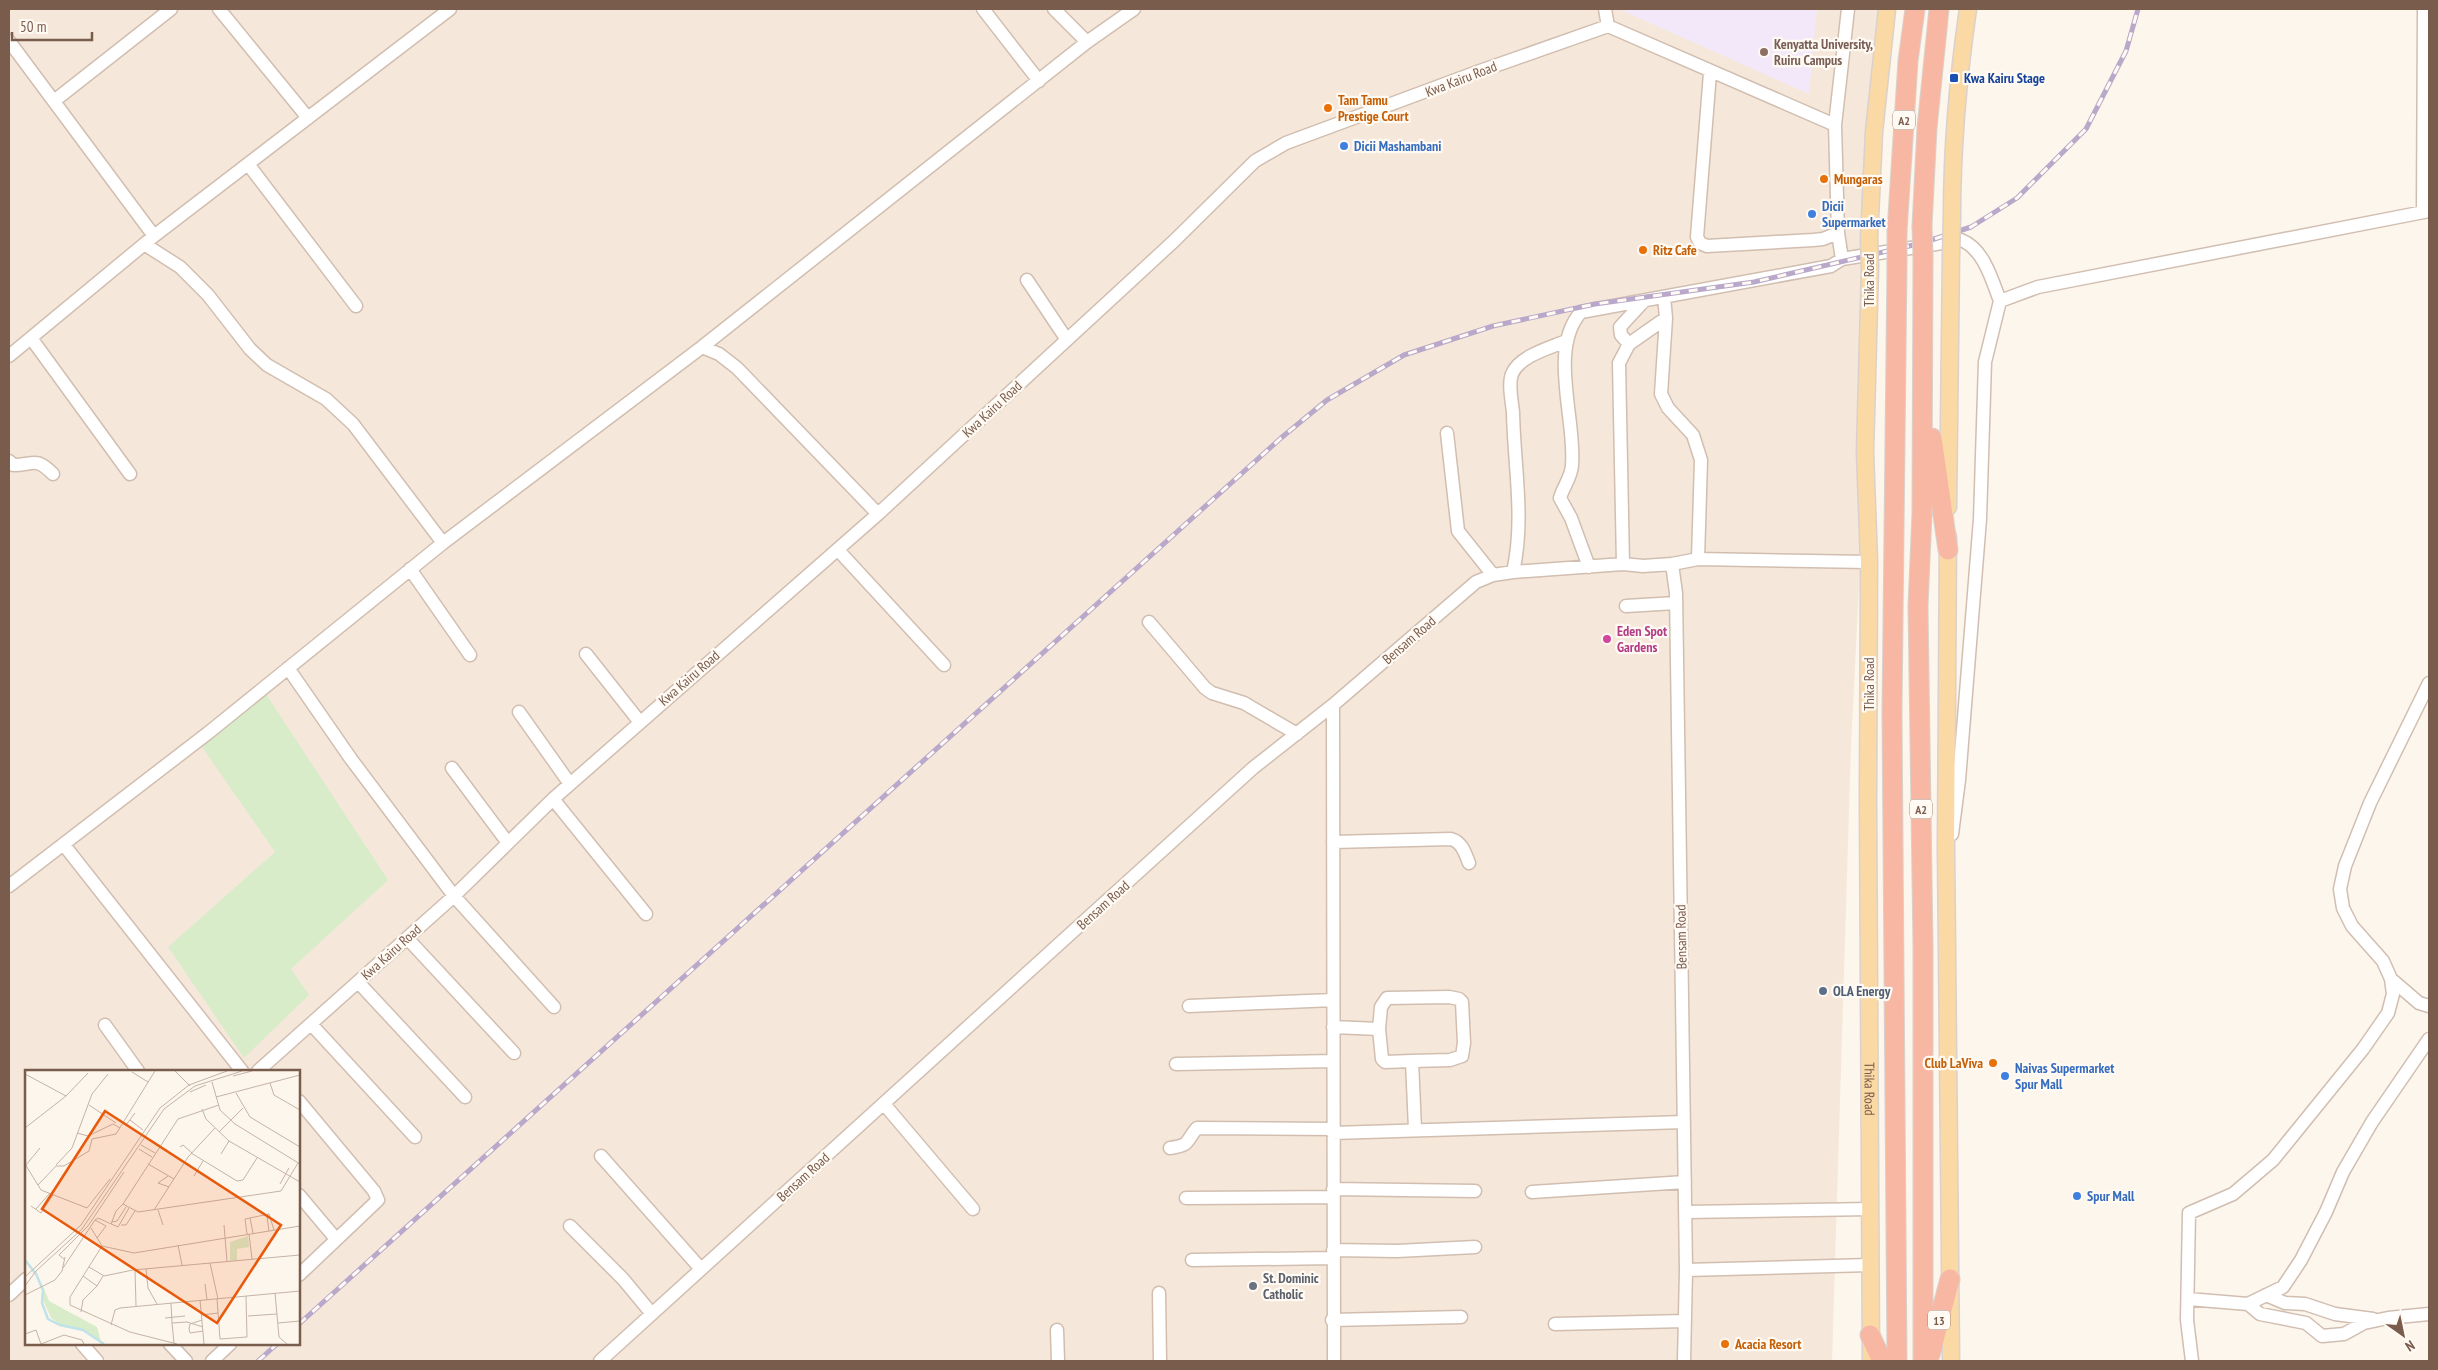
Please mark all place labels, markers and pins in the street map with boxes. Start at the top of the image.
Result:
place label: Kenyatta University, Ruiru Campus [1774,35,1873,69]
marker: Kenyatta University, Ruiru Campus [1758,46,1770,58]
place label: Kwa Kairu Stage [1964,69,2045,87]
marker: Kwa Kairu Stage [1948,72,1960,84]
place label: Tam Tamu Prestige Court [1338,91,1408,125]
marker: Tam Tamu Prestige Court [1322,102,1334,114]
place label: Dicii Mashambani [1354,137,1441,155]
marker: Dicii Mashambani [1338,140,1350,152]
place label: Mungaras [1834,170,1883,188]
marker: Mungaras [1818,173,1830,185]
place label: Dicii Supermarket [1822,197,1886,231]
marker: Dicii Supermarket [1806,208,1818,220]
place label: Ritz Cafe [1653,241,1697,259]
marker: Ritz Cafe [1637,244,1649,256]
place label: Eden Spot Gardens [1617,622,1667,656]
marker: Eden Spot Gardens [1601,633,1613,645]
place label: OLA Energy [1833,982,1891,1000]
marker: OLA Energy [1817,985,1829,997]
place label: Club LaViva [1925,1054,1983,1072]
marker: Club LaViva [1987,1057,1999,1069]
place label: Naivas Supermarket Spur Mall [2015,1059,2114,1093]
marker: Naivas Supermarket Spur Mall [1999,1070,2011,1082]
place label: Spur Mall [2087,1187,2135,1205]
marker: Spur Mall [2071,1190,2083,1202]
place label: St. Dominic Catholic [1263,1269,1319,1303]
marker: St. Dominic Catholic [1247,1280,1259,1292]
place label: Acacia Resort [1734,1335,1801,1353]
marker: Acacia Resort [1719,1338,1731,1350]

